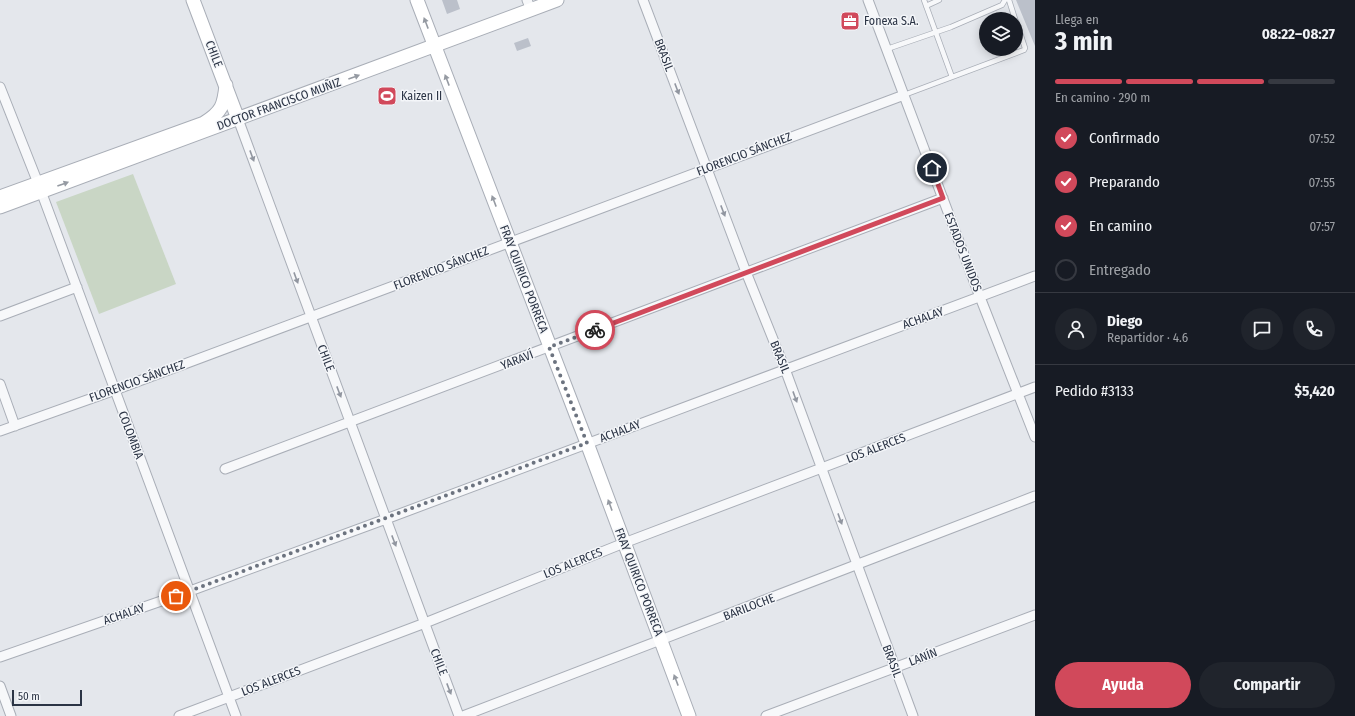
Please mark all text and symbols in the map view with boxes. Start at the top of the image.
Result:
office icon: Fonexa S.A. [839,10,861,32]
map controls [979,12,1023,56]
button: layers [979,12,1023,56]
text: Llega en [1055,12,1099,27]
place label: Fonexa S.A. [864,14,919,28]
one-way arrow [422,17,428,29]
text: 08:22–08:27 [1262,25,1335,43]
text: 3 min [1055,26,1113,57]
street label: BRASIL [651,37,677,74]
street label: CHILE [203,39,226,70]
one-way arrow [348,73,360,79]
one-way arrow [444,73,450,85]
street label: DOCTOR FRANCISCO MUÑIZ [215,74,343,133]
one-way arrow [674,83,680,95]
sports icon: Kaizen II [376,85,398,107]
place label: Kaizen II [401,89,442,103]
text: En camino · 290 m [1055,90,1150,105]
icon: check [1055,127,1077,149]
street label: FLORENCIO SÁNCHEZ [694,128,794,179]
text: Confirmado [1089,129,1160,147]
text: 07:52 [1309,131,1335,146]
one-way arrow [249,150,255,162]
pin [915,151,949,185]
icon: home [921,157,943,179]
icon: check [1055,171,1077,193]
text: Preparando [1089,173,1160,191]
text: 07:55 [1309,175,1335,190]
one-way arrow [57,181,69,187]
one-way arrow [490,194,496,206]
one-way arrow [720,205,726,217]
street label: ESTADOS UNIDOS [941,210,985,294]
icon: check [1055,215,1077,237]
text: En camino [1089,217,1152,235]
text: 07:57 [1309,219,1335,234]
street label: FRAY QUIRICO PORRECA [497,223,551,336]
street label: FLORENCIO SÁNCHEZ [391,242,491,293]
text: Entregado [1089,261,1151,279]
one-way arrow [293,273,299,285]
street label: ACHALAY [900,304,946,332]
button: person [1055,308,1097,350]
button: chat [1241,308,1283,350]
button: phone [1293,308,1335,350]
courier [575,310,615,350]
text: Diego [1107,312,1143,330]
icon: bike [584,319,606,341]
text: Repartidor · 4.6 [1107,330,1188,345]
street label: BRASIL [767,339,793,376]
street label: CHILE [315,343,338,374]
street label: YARAVÍ [498,347,535,373]
street label: FLORENCIO SÁNCHEZ [87,356,187,405]
text: Pedido #3133 [1055,382,1134,400]
text: $5,420 [1294,382,1335,400]
one-way arrow [336,387,342,399]
one-way arrow [793,391,799,403]
street label: COLOMBIA [115,409,147,462]
street label: ACHALAY [597,417,643,445]
street label: LOS ALERCES [844,430,908,466]
one-way arrow [607,499,613,511]
one-way arrow [837,513,843,525]
street label: FRAY QUIRICO PORRECA [612,526,666,639]
one-way arrow [391,535,397,547]
street label: LOS ALERCES [541,545,605,581]
pin [159,579,193,613]
icon: bag [165,585,187,607]
street label: BARILOCHE [721,591,777,623]
street label: ACHALAY [101,600,147,628]
street label: BRASIL [879,643,905,680]
street label: LANÍN [906,644,939,669]
street label: CHILE [428,647,451,678]
button: Ayuda [1055,662,1191,708]
button: Compartir [1199,662,1335,708]
street label: LOS ALERCES [239,663,303,699]
one-way arrow [672,673,678,685]
one-way arrow [447,683,453,695]
scale bar [12,688,82,707]
text: 50 m [18,690,40,703]

